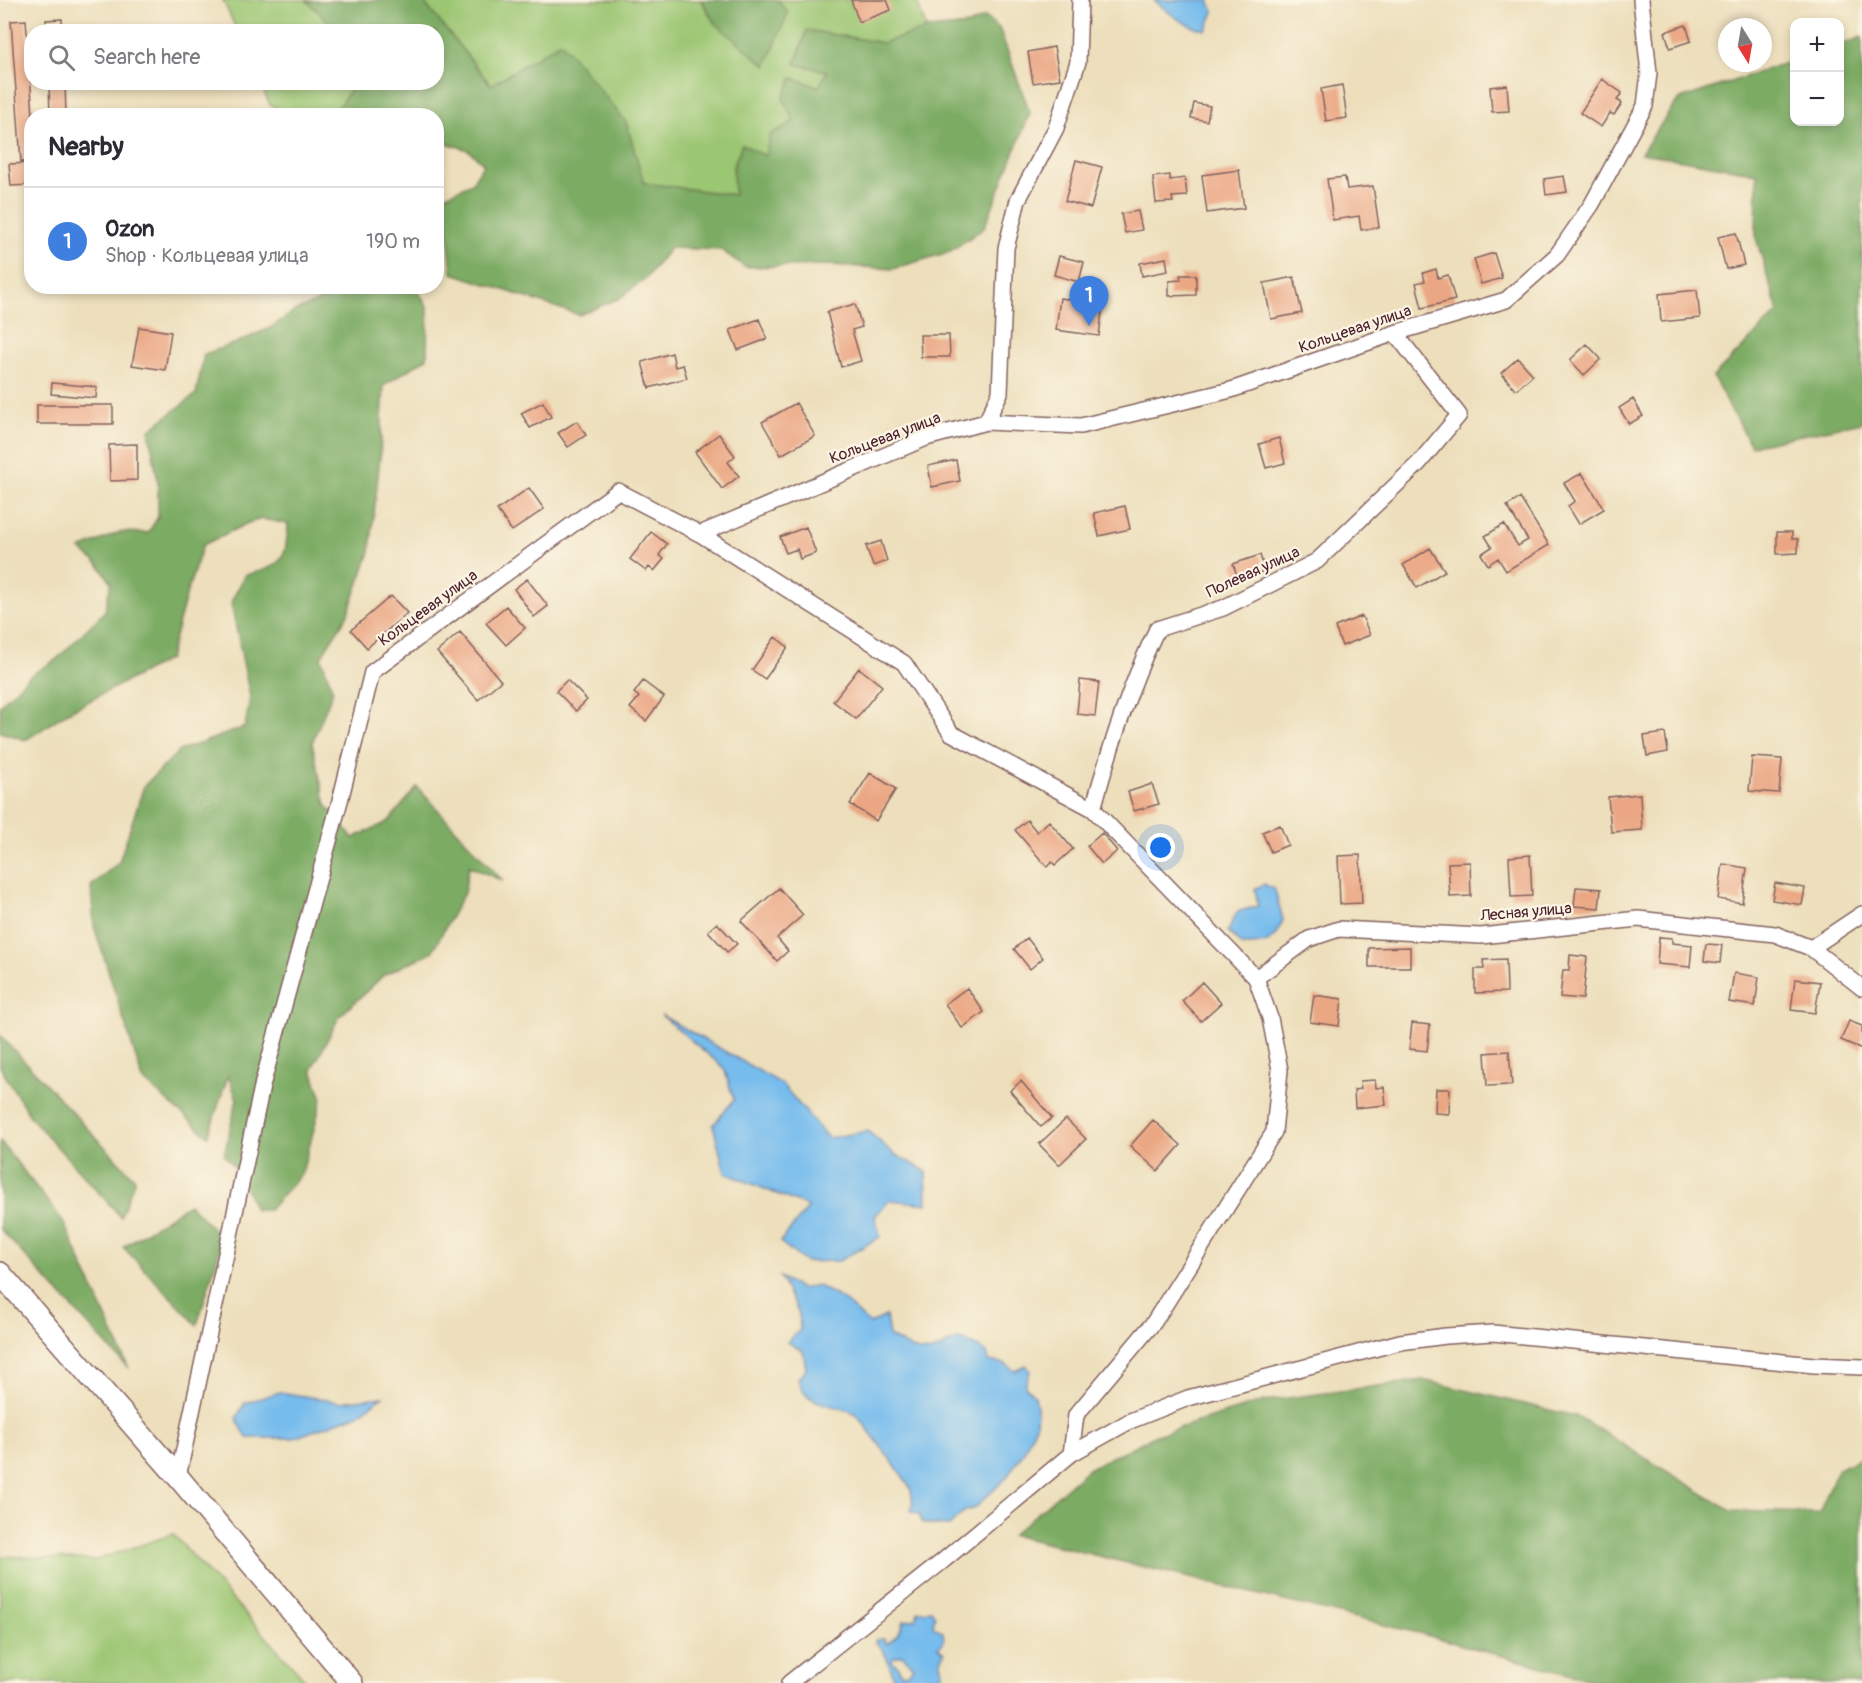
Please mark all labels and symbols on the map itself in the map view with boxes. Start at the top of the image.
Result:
north arrow [1718,18,1772,72]
pin: 1 [1070,276,1108,326]
street label: Кольцевая улица [1296,300,1414,358]
street label: Кольцевая улица [827,408,943,468]
street label: Полевая улица [1203,542,1303,602]
street label: Кольцевая улица [375,565,481,651]
your location [1146,833,1175,862]
street label: Лесная улица [1478,898,1573,926]

